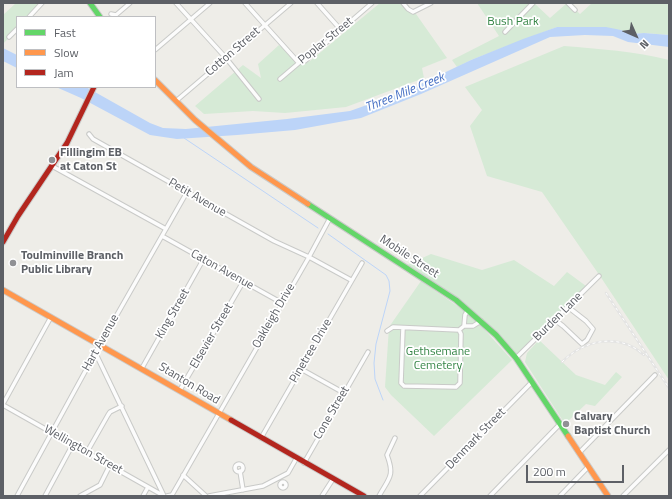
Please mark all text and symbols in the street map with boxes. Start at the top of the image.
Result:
street label: Poplar Street [296,15,356,67]
park label: Bush Park [487,15,539,29]
legend [16,16,156,88]
north arrow [616,16,656,56]
text: Fast [54,23,76,42]
street label: Cotton Street [203,24,263,80]
text: N [636,36,653,53]
text: Slow [54,43,79,62]
text: Jam [54,63,74,82]
water label: Three Mile Creek [363,70,447,116]
place label: Fillingim EB at Caton St [60,146,122,174]
marker: Fillingim EB at Caton St [47,155,57,165]
street label: Petit Avenue [166,176,228,220]
street label: Mobile Street [377,233,441,281]
street label: Caton Avenue [188,247,256,293]
place label: Toulminville Branch Public Library [21,249,123,277]
marker: Toulminville Branch Public Library [8,258,18,268]
street label: Oakleigh Drive [250,281,298,351]
street label: King Street [153,286,193,342]
street label: Burden Lane [530,289,586,345]
street label: Elsevier Street [187,301,237,371]
street label: Hart Avenue [80,312,122,374]
street label: Pinetree Drive [287,316,335,386]
park label: Gethsemane Cemetery [406,345,470,373]
street label: Stanton Road [156,360,222,408]
street label: Cone Street [311,384,353,442]
street label: Denmark Street [443,405,509,473]
place label: Calvary Baptist Church [574,410,650,438]
marker: Calvary Baptist Church [561,419,571,429]
street label: Wellington Street [41,422,125,478]
scale bar [528,457,626,483]
text: 200 m [533,462,566,481]

